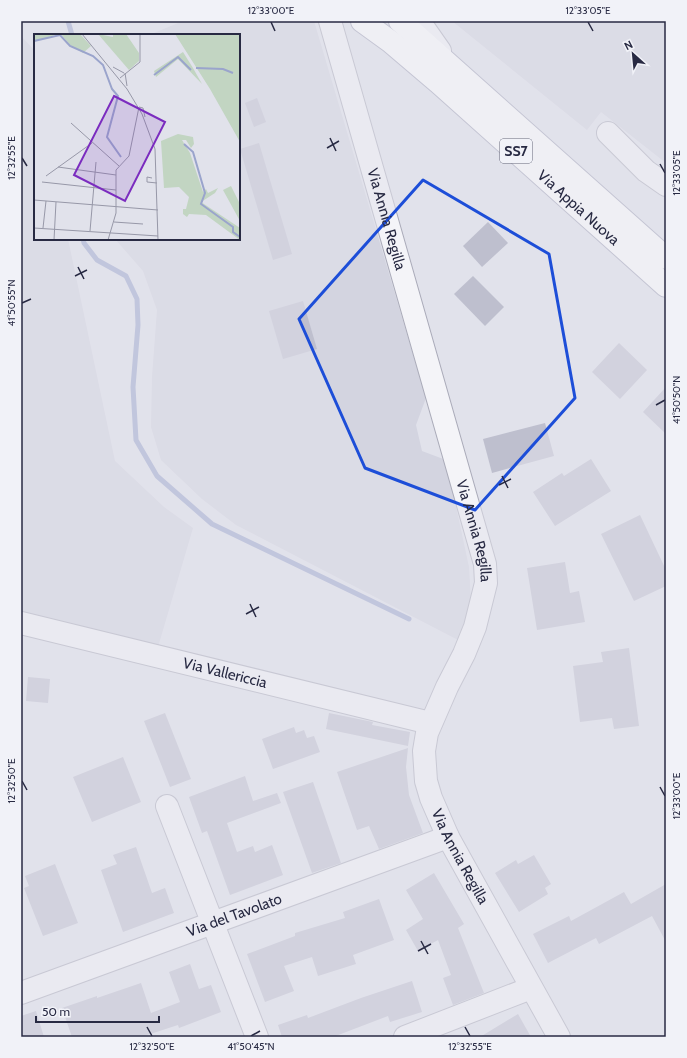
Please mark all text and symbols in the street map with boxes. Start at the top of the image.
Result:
text: 12°33'00"E [248,4,295,17]
text: 12°33'05"E [565,4,611,17]
inset map [34,34,240,240]
north arrow [613,34,653,74]
text: N [622,37,635,53]
text: 12°32'55"E [5,136,18,180]
road number: SS7 [500,139,532,163]
text: 12°33'05"E [670,150,683,196]
street label: Via Annia Regilla [363,166,410,273]
street label: Via Appia Nuova [534,166,624,250]
text: 41°50'55"N [5,279,18,327]
text: 41°50'50"N [670,376,683,424]
street label: Via Annia Regilla [452,478,495,583]
street label: Via Vallericcia [181,654,270,692]
text: 12°32'50"E [5,758,18,803]
text: 12°33'00"E [670,772,683,819]
street label: Via Annia Regilla [428,806,493,908]
street label: Via del Tavolato [184,890,284,941]
scale bar [36,998,159,1024]
text: 50 m [42,1004,70,1019]
text: 12°32'50"E [130,1040,175,1053]
text: 41°50'45"N [227,1040,275,1053]
text: 12°32'55"E [448,1040,492,1053]

